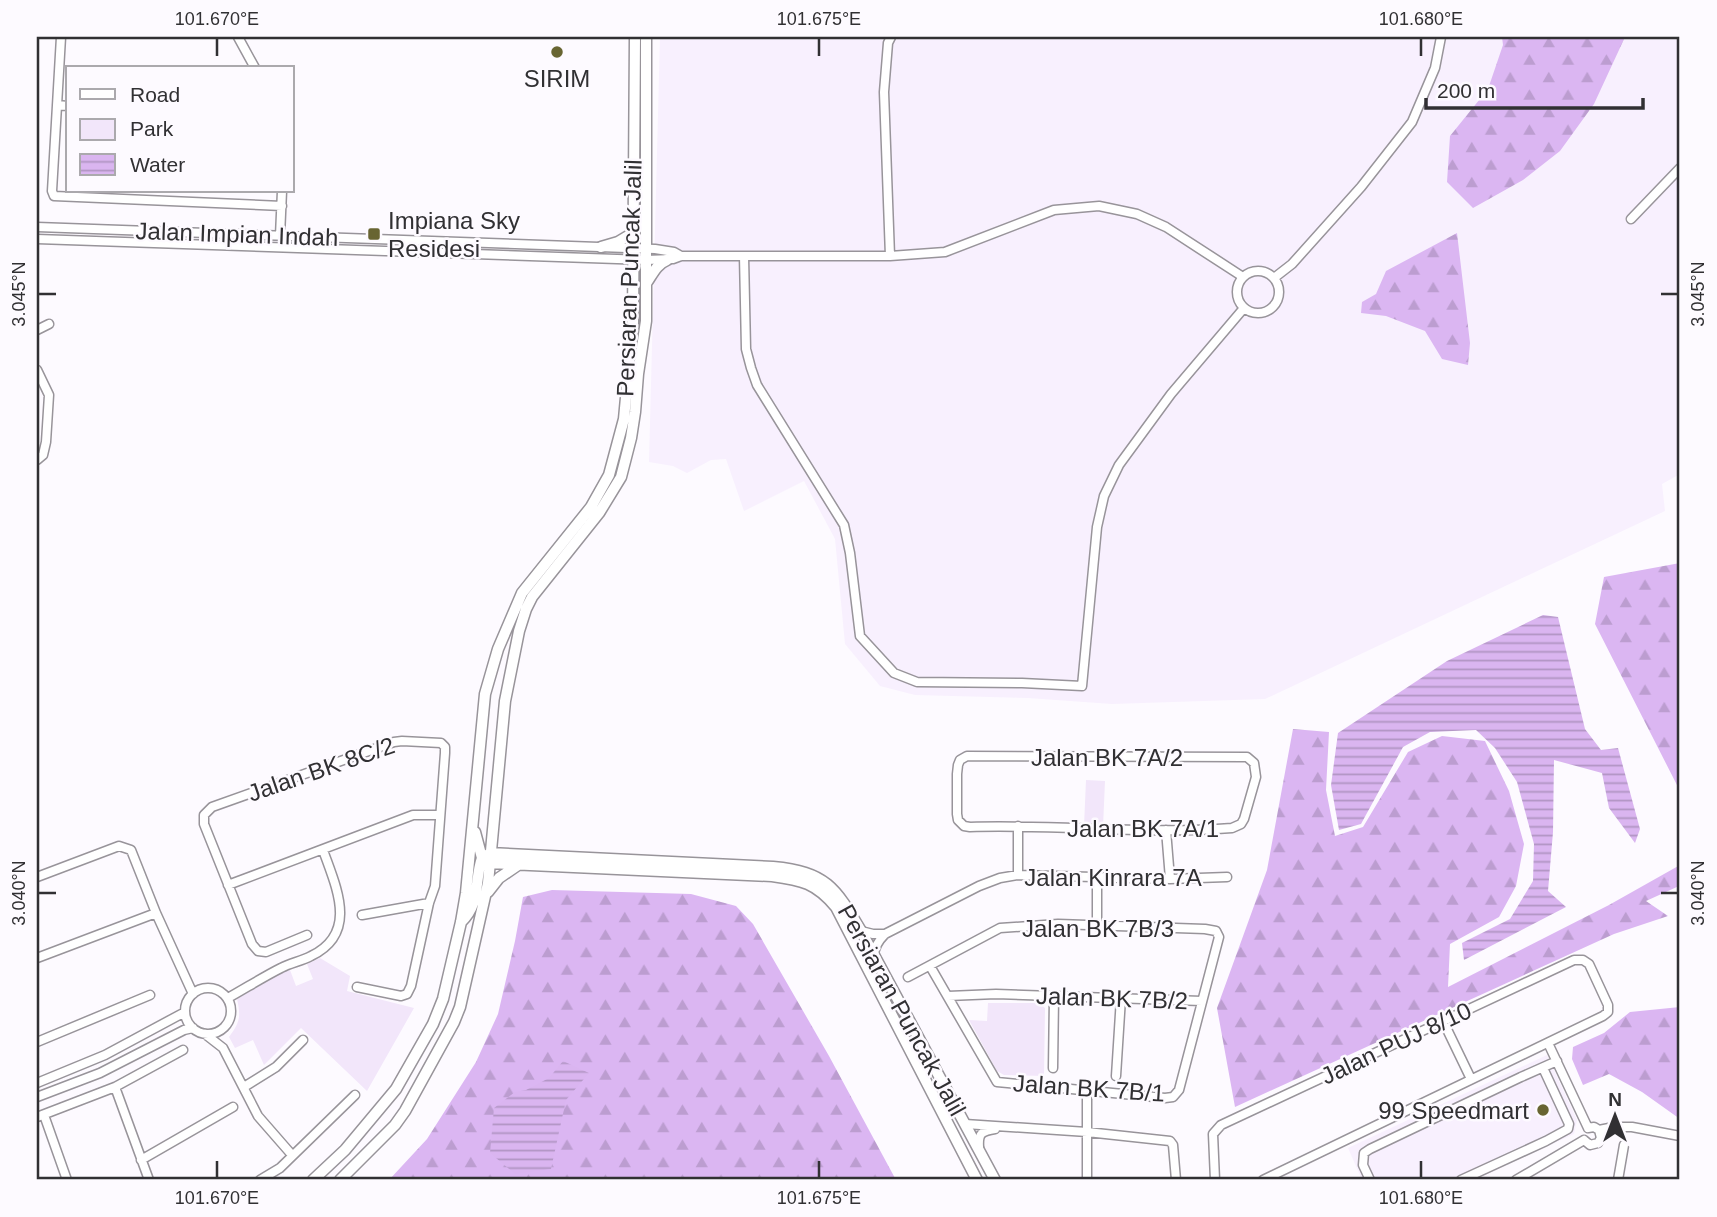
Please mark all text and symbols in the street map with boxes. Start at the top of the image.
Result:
text: 101.670°E [175,9,259,29]
text: 101.675°E [777,9,861,29]
text: 101.680°E [1379,9,1463,29]
marker: SIRIM [549,44,565,60]
place label: SIRIM [524,65,590,92]
legend [66,66,294,192]
scale bar [1426,66,1644,110]
text: 200 m [1437,79,1495,102]
text: Road [130,83,180,106]
text: Park [130,117,174,140]
text: Water [130,153,185,176]
street label: Persiaran Puncak Jalil [611,159,647,397]
place label: Impiana Sky Residesi [388,207,520,262]
street label: Jalan Impian Indah [135,217,339,251]
marker: Impiana Sky Residesi [366,226,382,242]
text: 3.045°N [9,261,29,327]
text: 3.045°N [1688,261,1708,327]
street label: Jalan BK 8C/2 [244,731,398,807]
street label: Jalan BK 7A/2 [1031,744,1183,771]
street label: Jalan BK 7A/1 [1067,815,1219,842]
text: 3.040°N [9,860,29,926]
text: 3.040°N [1688,860,1708,926]
street label: Jalan Kinrara 7A [1024,864,1202,891]
street label: Persiaran Puncak Jalil [833,900,971,1120]
street label: Jalan BK 7B/3 [1022,915,1174,942]
street label: Jalan BK 7B/2 [1036,982,1188,1014]
street label: Jalan PUJ 8/10 [1317,996,1475,1090]
street label: Jalan BK 7B/1 [1012,1069,1166,1107]
north arrow [1580,1080,1650,1150]
text: N [1608,1089,1622,1110]
place label: 99 Speedmart [1378,1097,1529,1124]
marker: 99 Speedmart [1535,1102,1551,1118]
text: 101.670°E [175,1188,259,1208]
text: 101.675°E [777,1188,861,1208]
text: 101.680°E [1379,1188,1463,1208]

